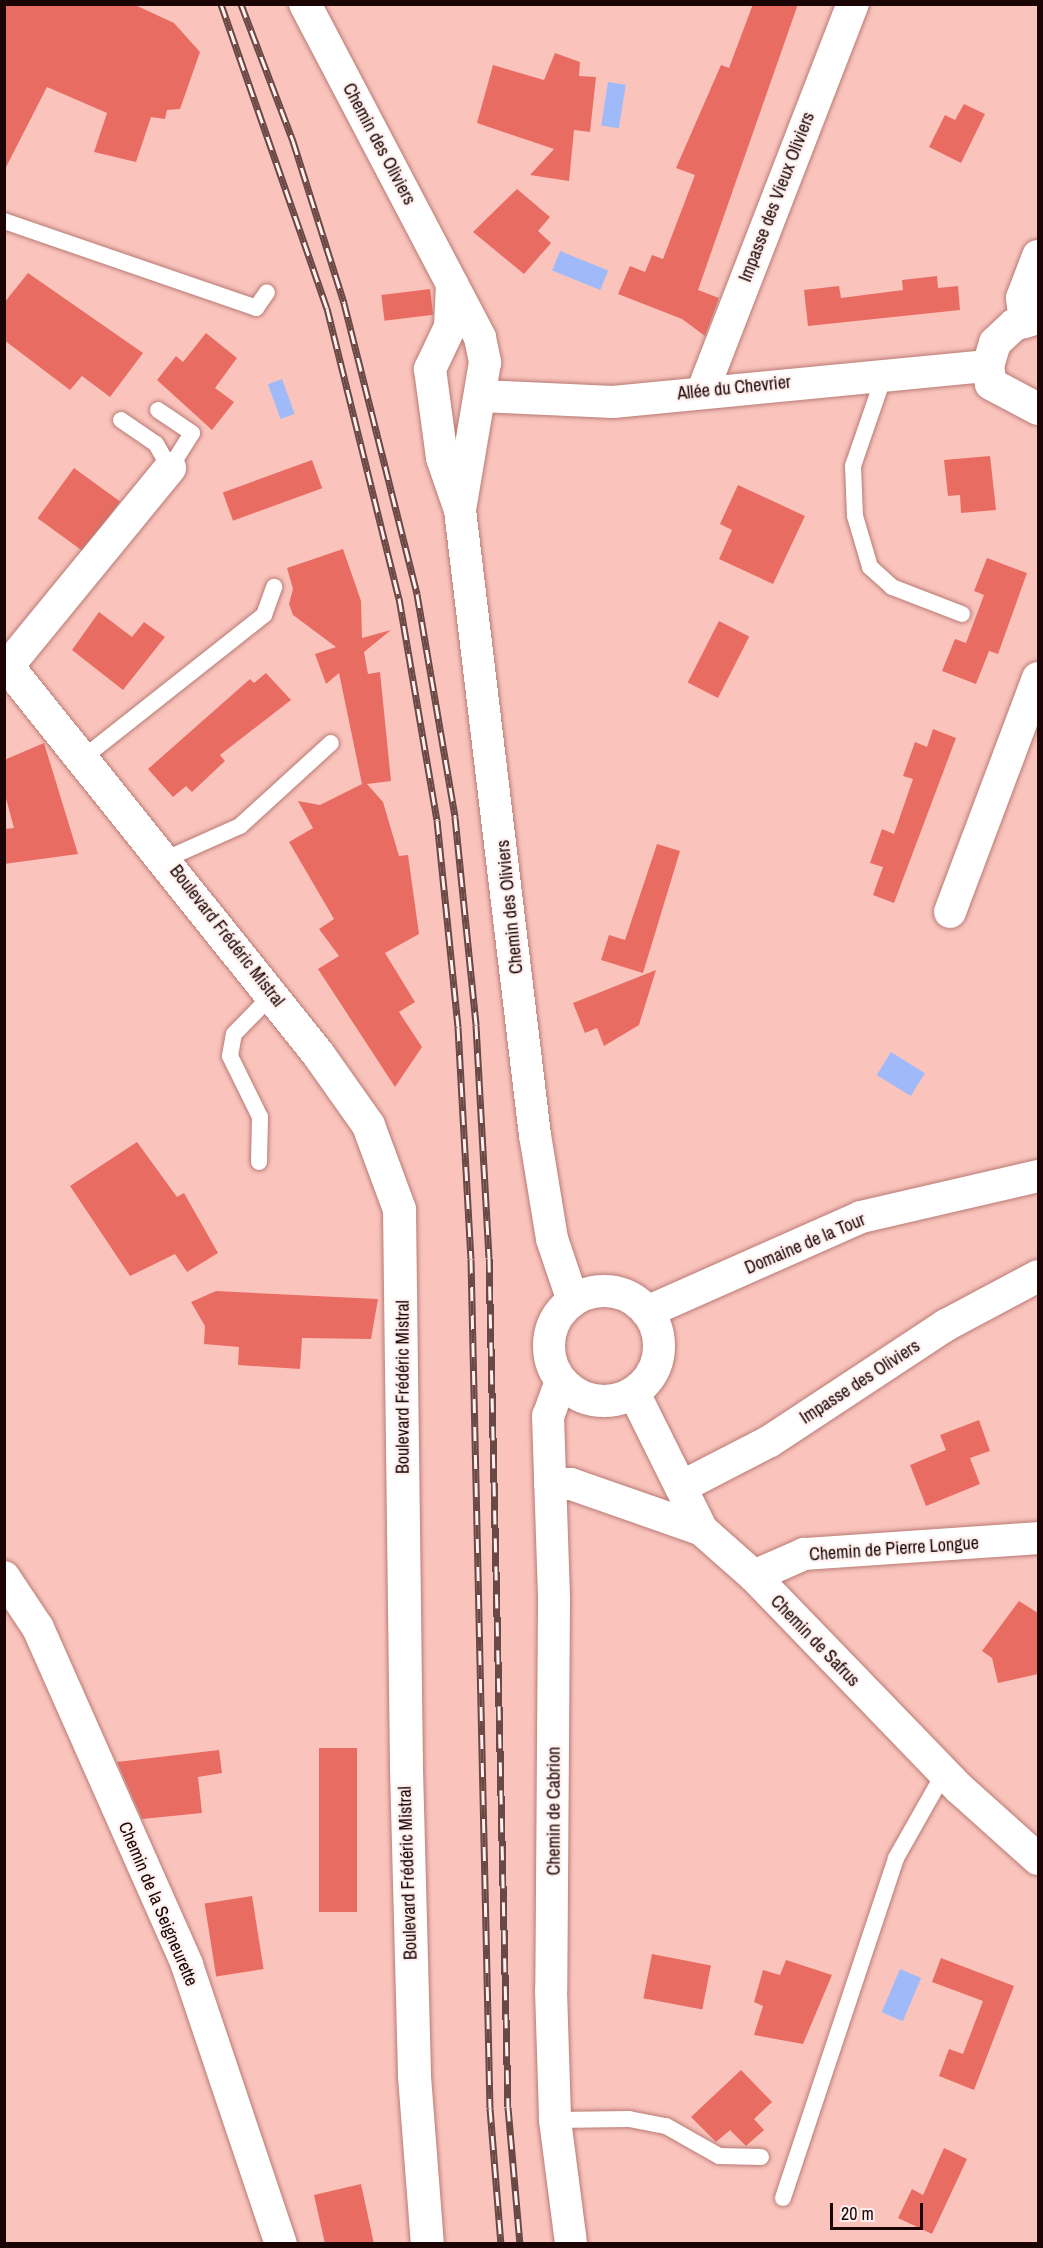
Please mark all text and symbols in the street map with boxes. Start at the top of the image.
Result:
street label: Chemin des Oliviers [338,80,420,208]
street label: Impasse des Vieux Oliviers [735,109,819,285]
street label: Allée du Chevrier [676,371,792,405]
street label: Chemin des Oliviers [492,839,528,975]
street label: Boulevard Frédéric Mistral [165,861,289,1011]
street label: Domaine de la Tour [741,1209,869,1279]
street label: Boulevard Frédéric Mistral [392,1300,414,1474]
street label: Impasse des Oliviers [796,1335,924,1429]
street label: Chemin de Pierre Longue [809,1532,979,1566]
street label: Chemin de Safrus [766,1591,864,1691]
street label: Chemin de Cabrion [543,1747,565,1875]
street label: Boulevard Frédéric Mistral [394,1786,422,1960]
street label: Chemin de la Seigneurette [114,1819,202,1989]
scale bar [833,2191,926,2229]
text: 20 m [841,2201,874,2226]

